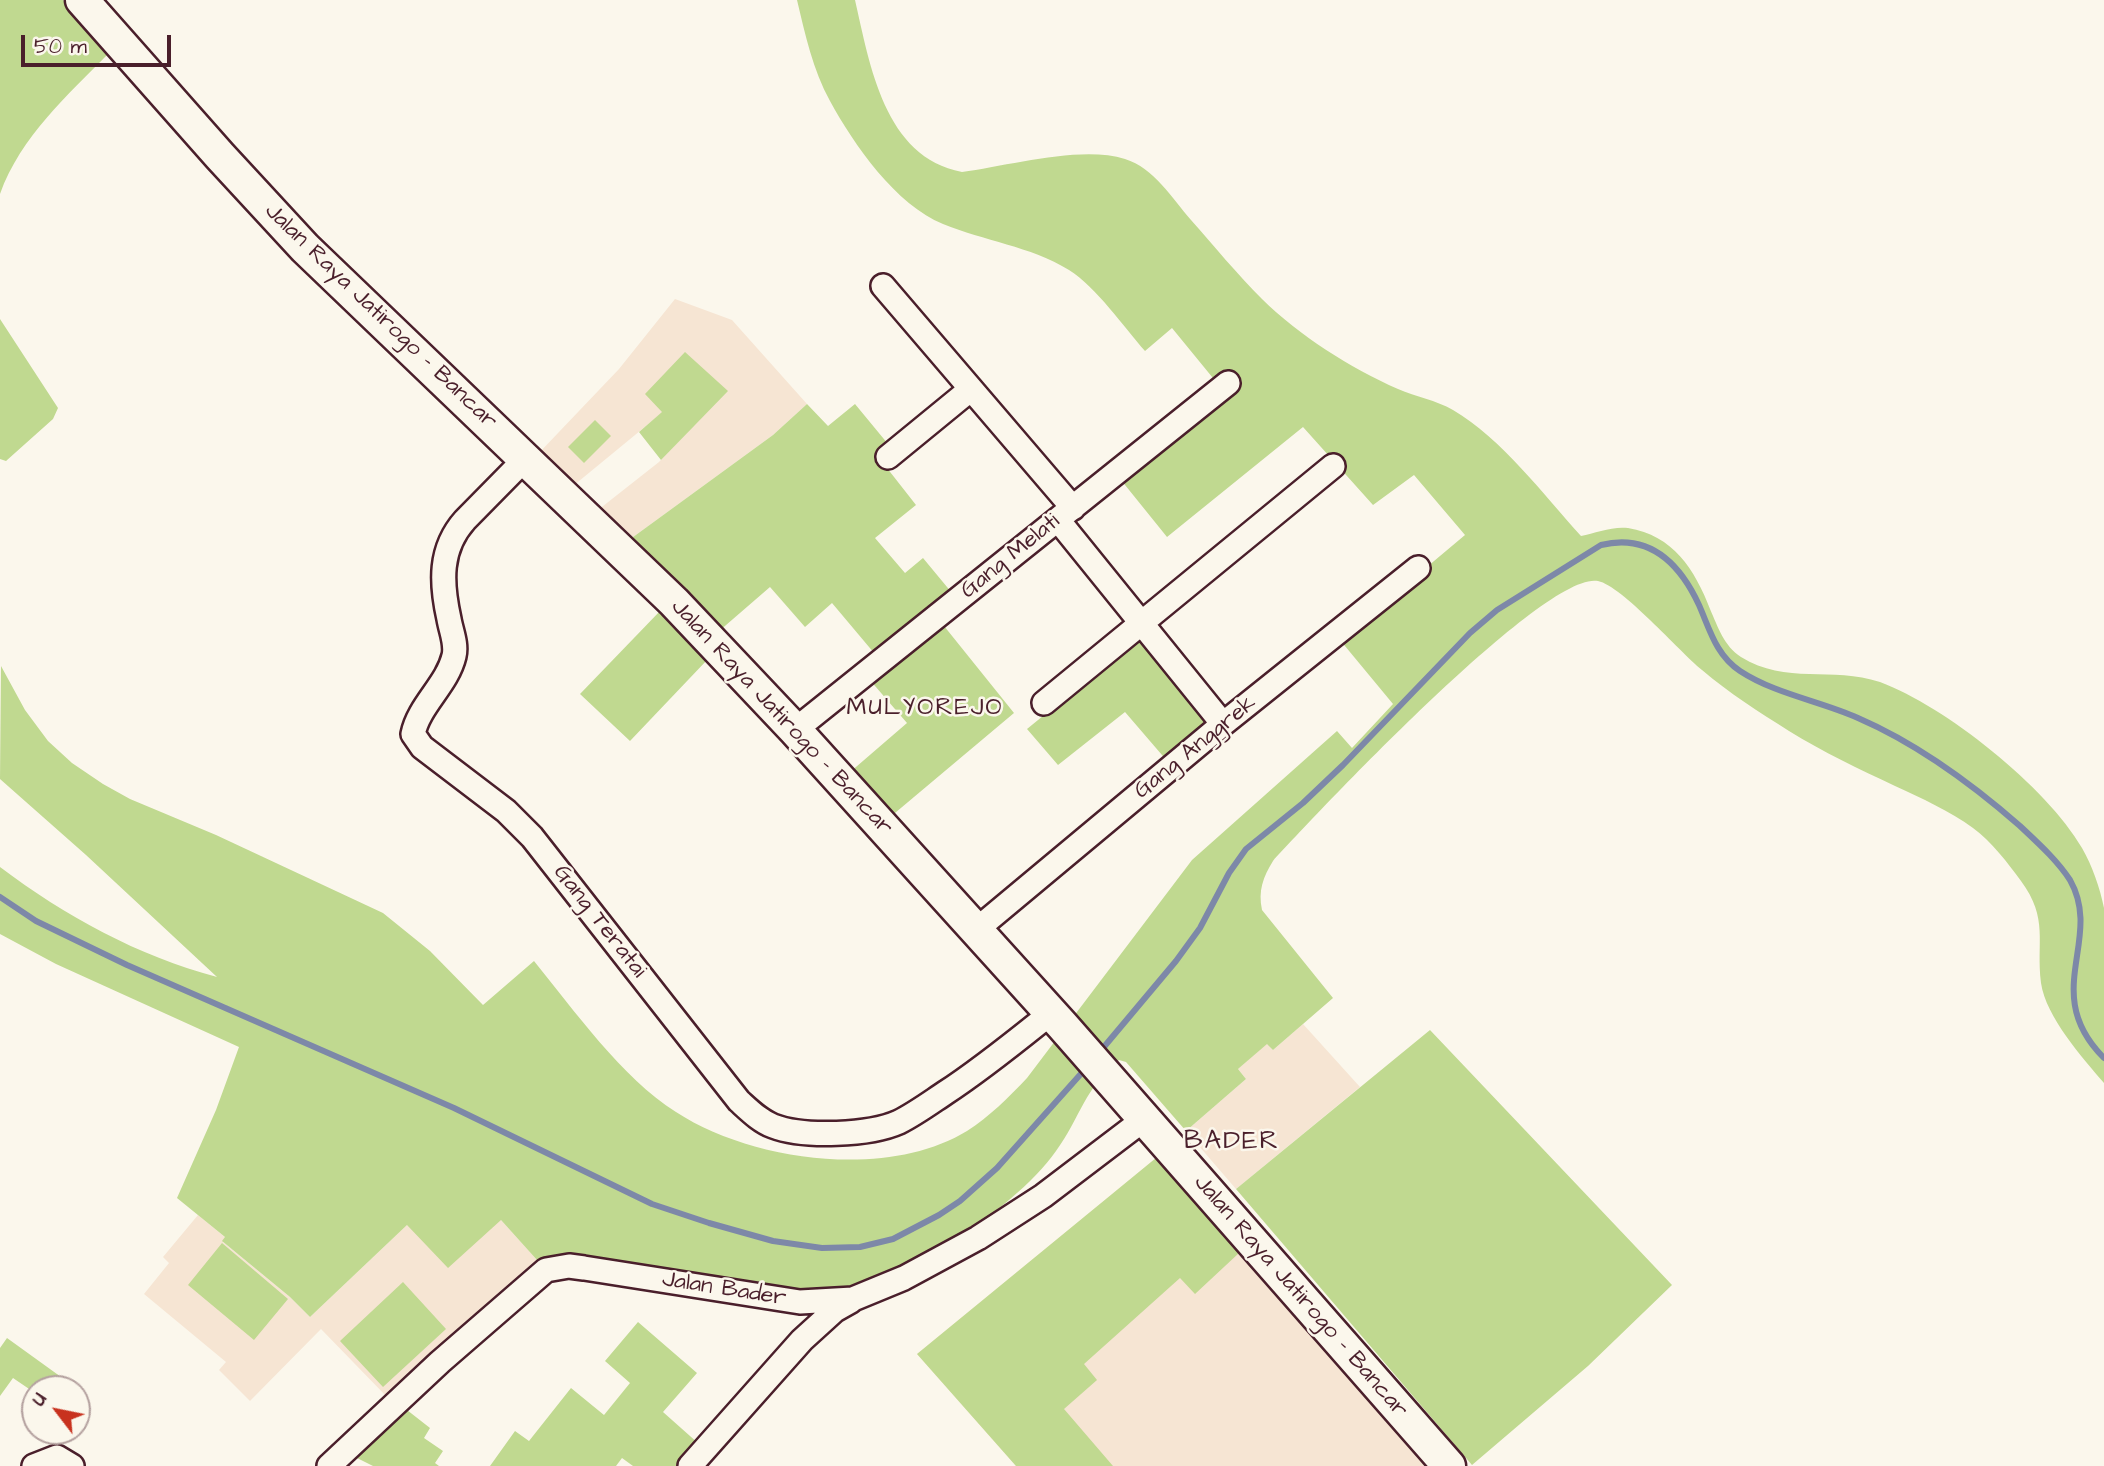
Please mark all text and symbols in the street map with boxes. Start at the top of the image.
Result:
scale bar [24,21,175,65]
text: 50 m [34,32,87,61]
street label: Jalan Raya Jatirogo - Bancar [258,198,502,436]
street label: Gang Melati [956,509,1066,605]
street label: Jalan Raya Jatirogo - Bancar [664,594,898,842]
street label: Gang Anggrek [1129,690,1263,806]
district label: MULYOREJO [848,695,1002,723]
street label: Gang Teratai [546,860,652,984]
district label: BADER [1185,1127,1279,1159]
street label: Jalan Raya Jatirogo - Bancar [1187,1170,1413,1424]
street label: Jalan Bader [660,1267,788,1313]
north arrow [21,1375,91,1445]
text: U [25,1388,54,1411]

